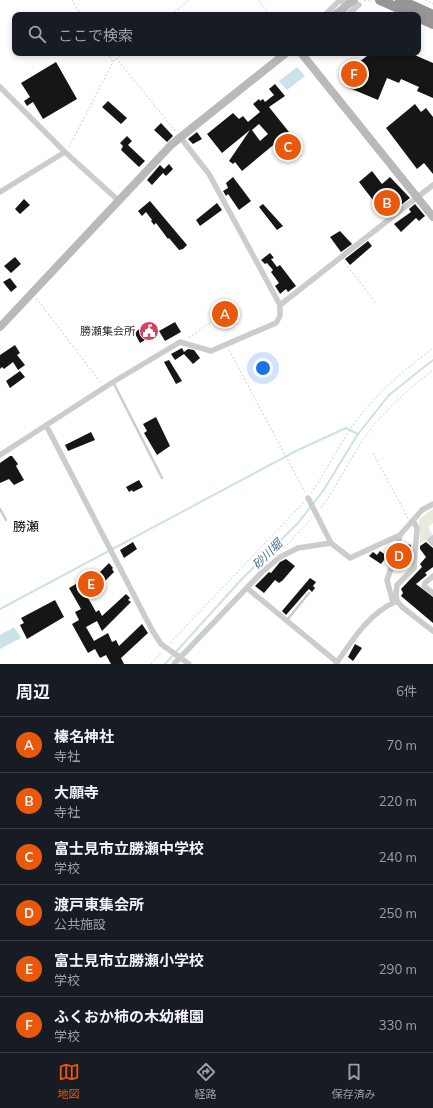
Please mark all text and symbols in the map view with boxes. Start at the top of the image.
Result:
search box [12,12,421,56]
icon: search [26,23,48,45]
text: ここで検索 [58,26,133,45]
pin: F [341,59,367,89]
pin: C [275,132,301,162]
pin: B [374,188,400,218]
pin: A [212,299,238,329]
public building icon: 勝瀬集会所 [138,320,160,342]
place label: 勝瀬集会所 [80,324,136,338]
your location [253,358,273,378]
district label: 勝瀬 [13,518,39,534]
water label: 砂川堀 [249,535,286,572]
pin: D [386,541,412,571]
pin: E [78,569,104,599]
text: 周辺 [16,681,50,702]
text: 6件 [396,683,417,699]
text: 榛名神社 [54,727,114,746]
text: A [24,737,34,753]
text: 70 m [387,737,417,753]
text: 寺社 [54,748,80,764]
text: 大願寺 [54,783,99,802]
text: B [25,793,33,809]
text: 220 m [379,793,417,809]
text: 寺社 [54,804,80,820]
text: 富士見市立勝瀬中学校 [54,839,204,858]
text: C [25,849,33,865]
text: 240 m [379,849,417,865]
text: 学校 [54,860,80,876]
text: 渡戸東集会所 [54,895,144,914]
text: D [24,905,34,921]
text: 250 m [379,905,417,921]
text: 公共施設 [54,916,106,932]
text: 富士見市立勝瀬小学校 [54,951,204,970]
text: E [25,961,33,977]
text: 290 m [379,961,417,977]
text: 学校 [54,972,80,988]
text: ふくおか柿の木幼稚園 [54,1007,204,1026]
text: F [25,1017,33,1033]
text: 330 m [379,1017,417,1033]
text: 学校 [54,1028,80,1044]
tab: 地図 [58,1061,80,1101]
tab: 経路 [195,1061,217,1101]
tab: 保存済み [332,1061,376,1101]

